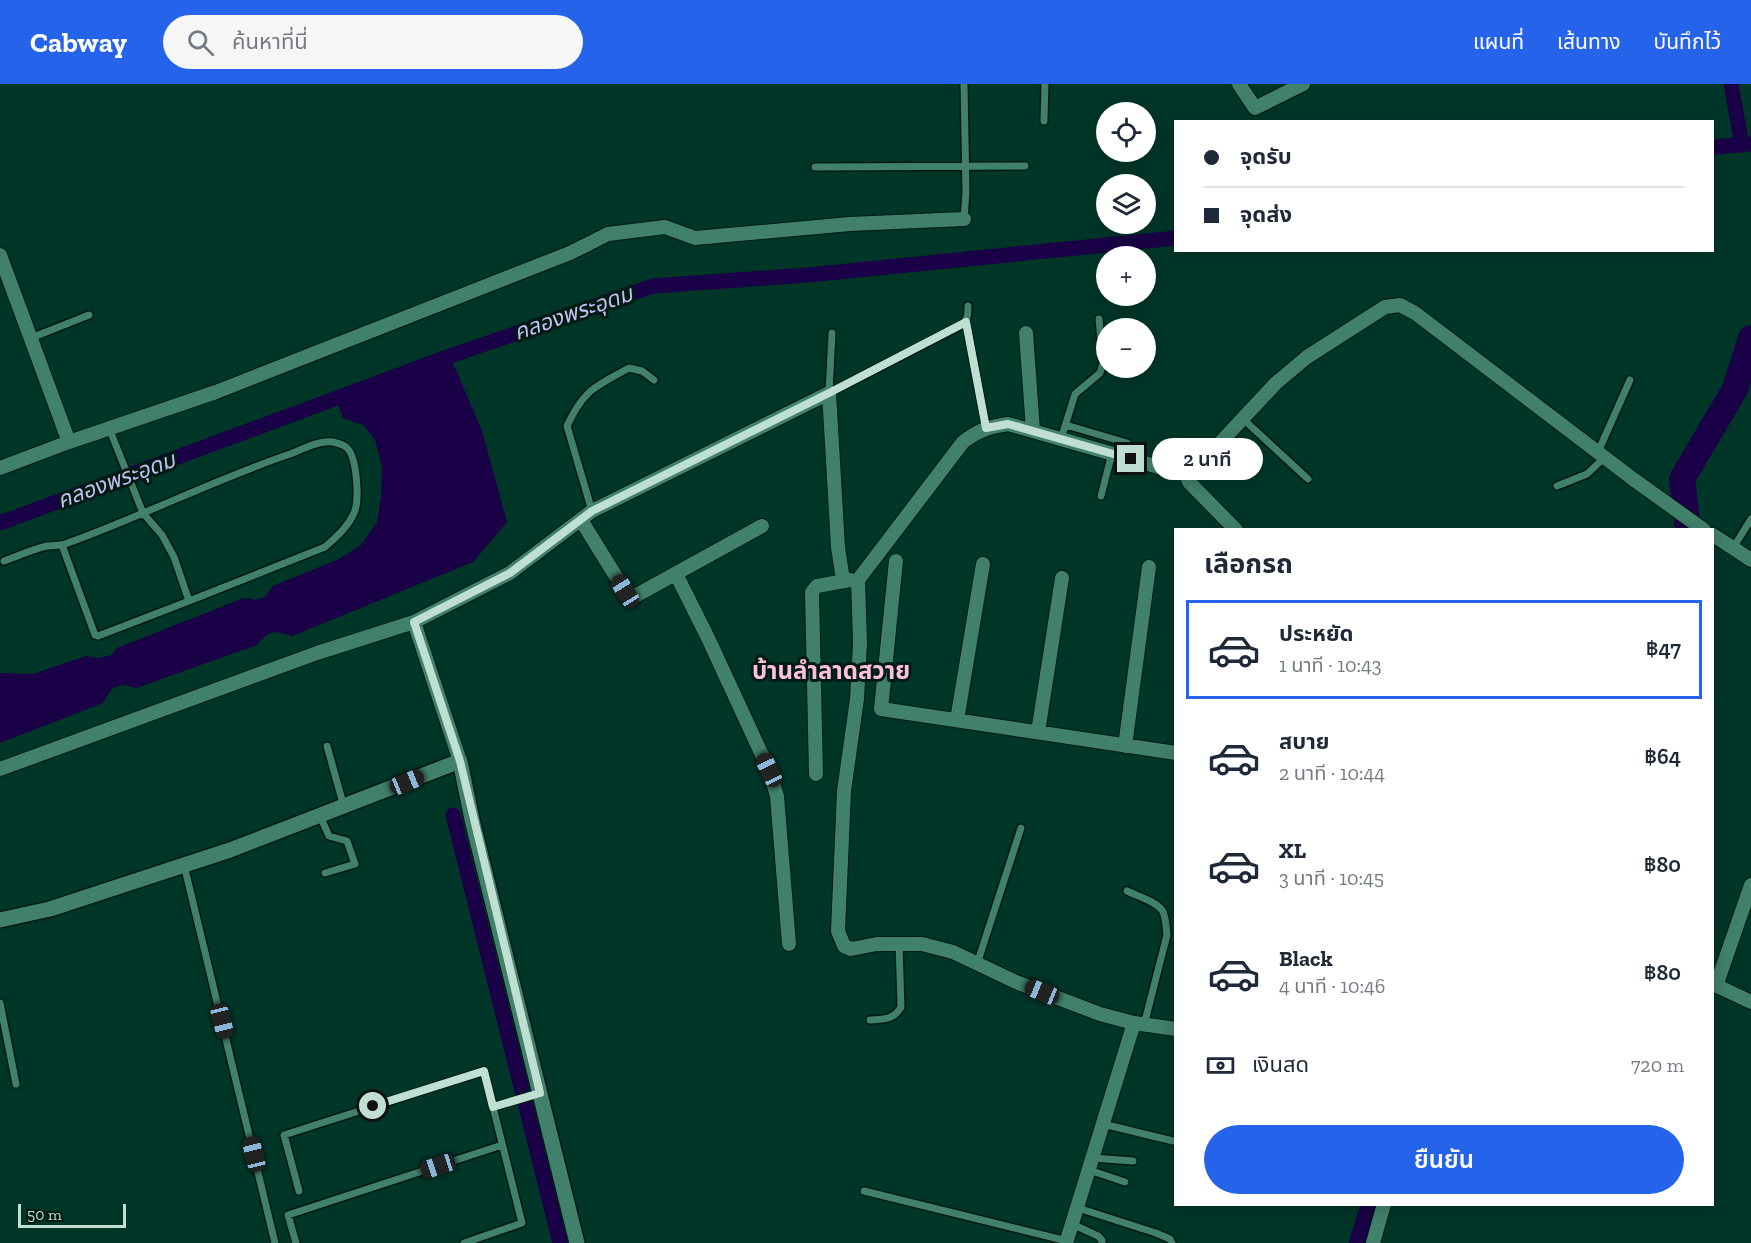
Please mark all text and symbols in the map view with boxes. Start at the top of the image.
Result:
search box [163,15,583,69]
text: Cabway [30,26,127,59]
icon: search [184,26,217,59]
text: ค้นหาที่นี่ [232,28,308,55]
text: แผนที่ [1473,29,1524,54]
text: เส้นทาง [1557,29,1621,54]
text: บันทึกไว้ [1654,29,1721,54]
map controls [1096,102,1156,378]
button: locate [1096,102,1156,162]
text: จุดรับ [1240,143,1292,170]
button: layers [1096,174,1156,234]
text: จุดส่ง [1240,201,1292,228]
button: + [1096,246,1156,306]
water label: คลองพระอุดม [510,280,637,346]
button: − [1096,318,1156,378]
callout: 2 นาที [1152,438,1263,480]
route end [1117,445,1144,472]
water label: คลองพระอุดม [53,446,180,514]
text: 2 นาที [1183,447,1232,471]
text: เลือกรถ [1204,548,1293,580]
car [608,571,642,611]
text: ประหยัด [1279,620,1354,647]
icon: car [1207,623,1261,677]
text: ฿47 [1646,635,1681,662]
text: 1 นาที · 10:43 [1279,653,1382,677]
district label: บ้านลำลาดสวาย [752,656,910,685]
text: สบาย [1279,728,1329,755]
icon: car [1207,731,1261,785]
text: ฿64 [1644,743,1681,770]
car [753,750,785,790]
text: 2 นาที · 10:44 [1279,761,1385,785]
car [387,767,427,797]
text: XL [1279,837,1306,864]
icon: car [1207,839,1261,893]
text: ฿80 [1644,851,1681,878]
text: 3 นาที · 10:45 [1279,866,1384,890]
text: Black [1279,945,1333,972]
icon: car [1207,947,1261,1001]
text: ฿80 [1644,959,1681,986]
text: 4 นาที · 10:46 [1279,974,1385,998]
car [1022,977,1062,1007]
car [209,1001,235,1041]
icon: cash [1204,1049,1237,1082]
text: เงินสด [1252,1051,1309,1078]
text: 720 m [1631,1053,1684,1077]
route start [359,1092,386,1119]
button: ยืนยัน [1204,1125,1684,1194]
car [241,1134,267,1174]
car [418,1152,458,1180]
scale bar [18,1201,126,1228]
text: 50 m [27,1205,62,1224]

